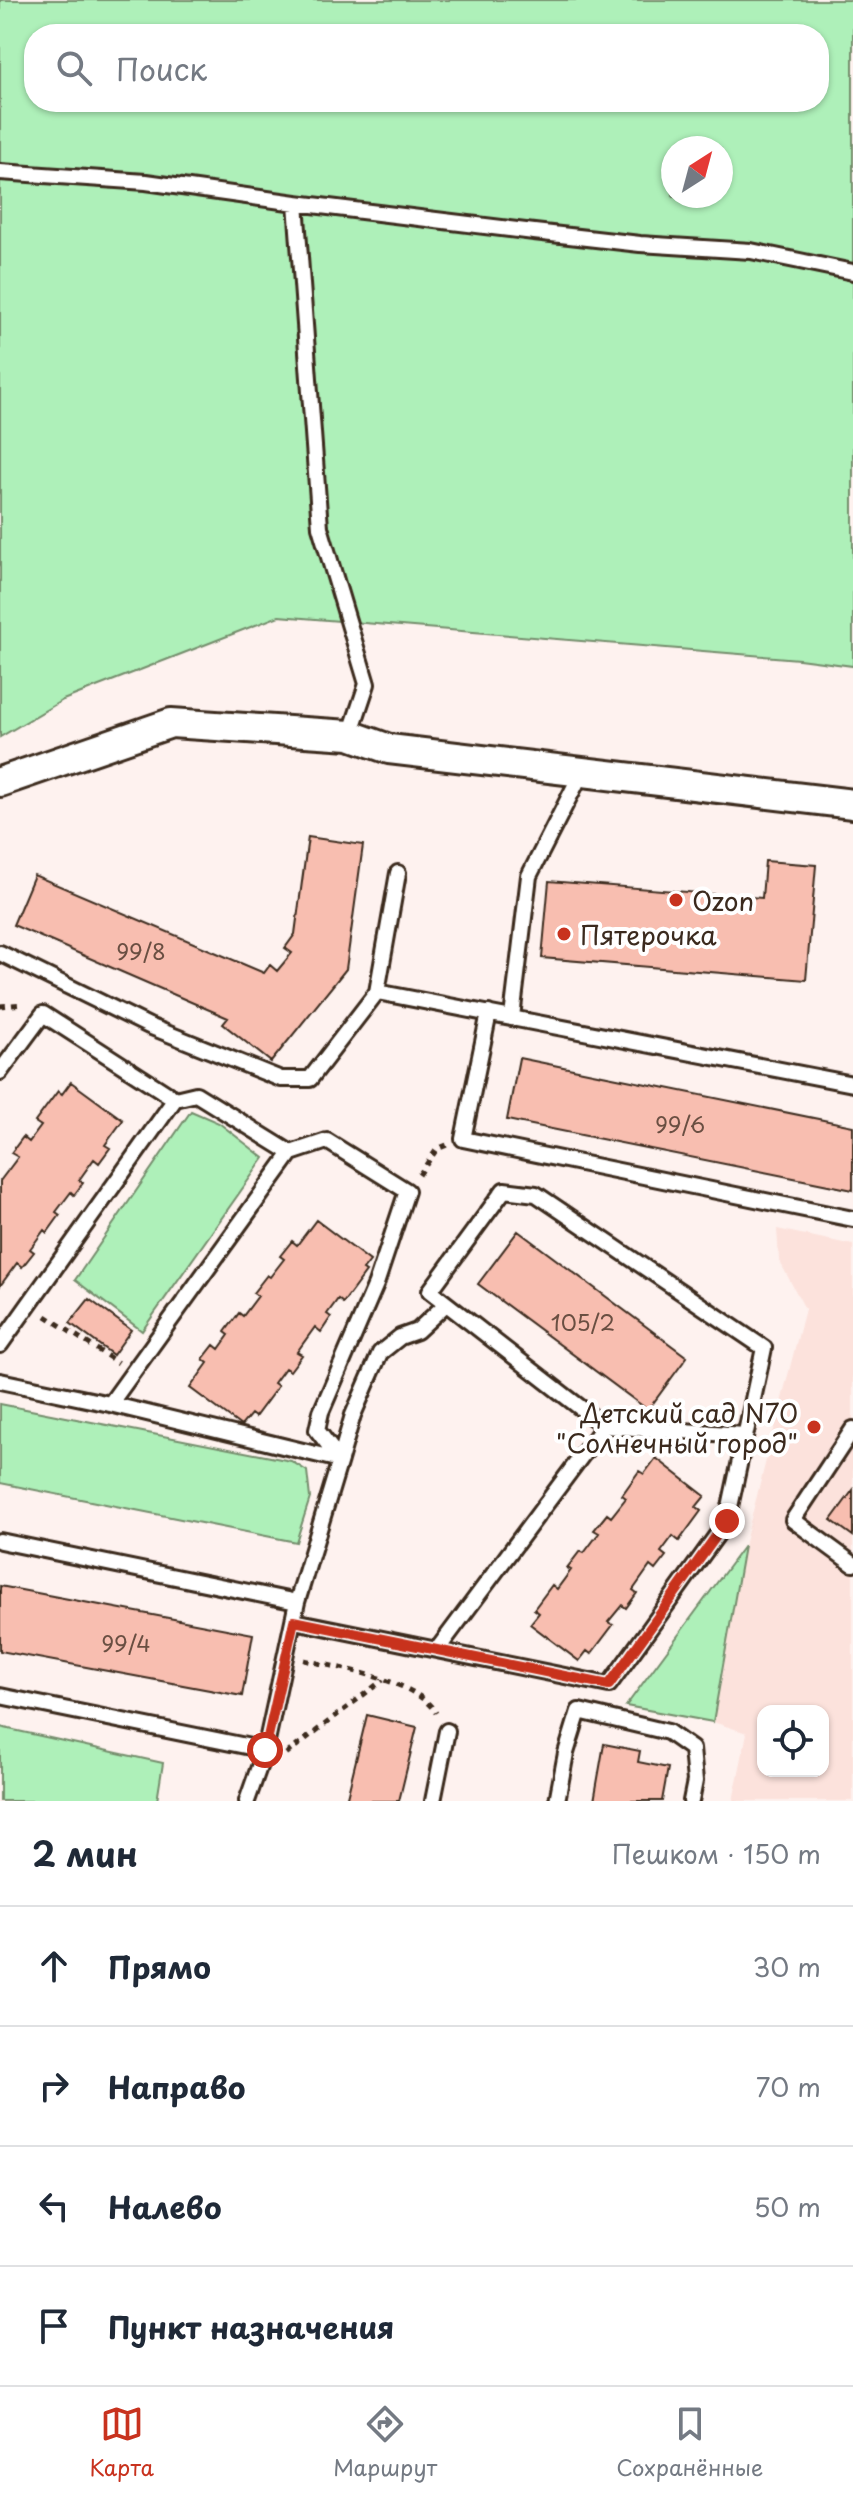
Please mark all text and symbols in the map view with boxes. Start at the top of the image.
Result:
search box [24,24,829,112]
icon: search [52,46,96,90]
text: Поиск [116,46,207,91]
north arrow [661,136,733,208]
place label: Ozon [692,881,754,920]
marker: Ozon [667,891,685,909]
place label: Пятерочка [580,915,717,954]
marker: Пятерочка [555,925,573,943]
house number: 99/8 [116,934,166,967]
house number: 99/6 [655,1107,705,1140]
house number: 105/2 [551,1305,615,1338]
place label: Детский сад N70 "Солнечный город" [556,1393,798,1462]
marker: Детский сад N70 "Солнечный город" [805,1418,823,1436]
route end [709,1503,745,1539]
house number: 99/4 [101,1626,151,1659]
map controls [757,1705,829,1777]
button: locate [757,1705,829,1777]
route start [247,1732,283,1768]
text: 2 мин [32,1827,138,1879]
text: Пешком · 150 m [612,1834,821,1873]
icon: ahead [32,1944,76,1988]
text: Прямо [108,1944,211,1989]
text: 30 m [753,1947,821,1986]
icon: right [32,2064,76,2108]
text: Направо [108,2064,246,2109]
text: 70 m [756,2067,821,2106]
icon: left [32,2184,76,2228]
text: Налево [108,2184,222,2229]
text: 50 m [754,2187,821,2226]
icon: arrive [32,2304,76,2348]
text: Пункт назначения [108,2304,394,2349]
tab: Карта [90,2402,154,2483]
tab: Маршрут [333,2402,437,2483]
tab: Сохранённые [616,2402,763,2483]

